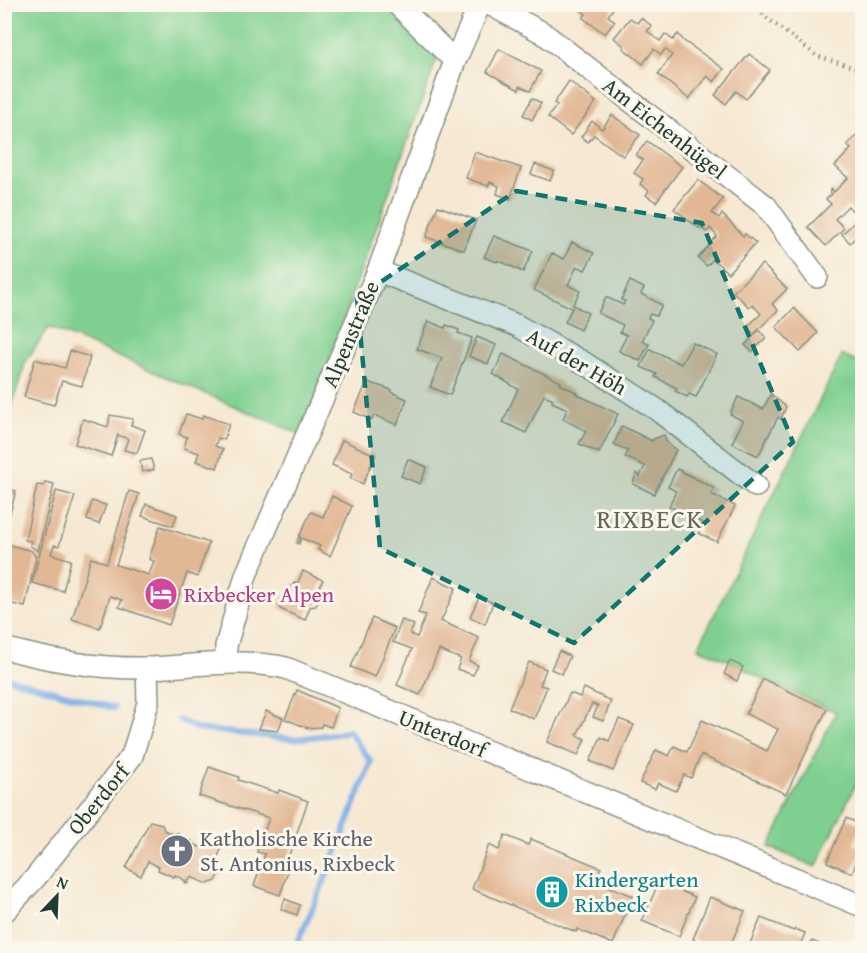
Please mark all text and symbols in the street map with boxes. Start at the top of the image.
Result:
street label: Am Eichenhügel [596,69,734,187]
street label: Alpenstraße [313,276,387,392]
street label: Auf der Höh [521,319,634,403]
district label: RIXBECK [597,499,704,538]
hotel icon: Rixbecker Alpen [143,576,179,612]
place label: Rixbecker Alpen [184,578,335,610]
street label: Unterdorf [394,701,495,766]
street label: Oberdorf [59,754,138,841]
place label: Katholische Kirche St. Antonius, Rixbeck [200,822,396,879]
church icon: Katholische Kirche St. Antonius, Rixbeck [159,833,195,869]
place label: Kindergarten Rixbeck [575,863,699,920]
north arrow [27,866,87,926]
text: N [53,869,73,895]
building icon: Kindergarten Rixbeck [534,874,570,910]

